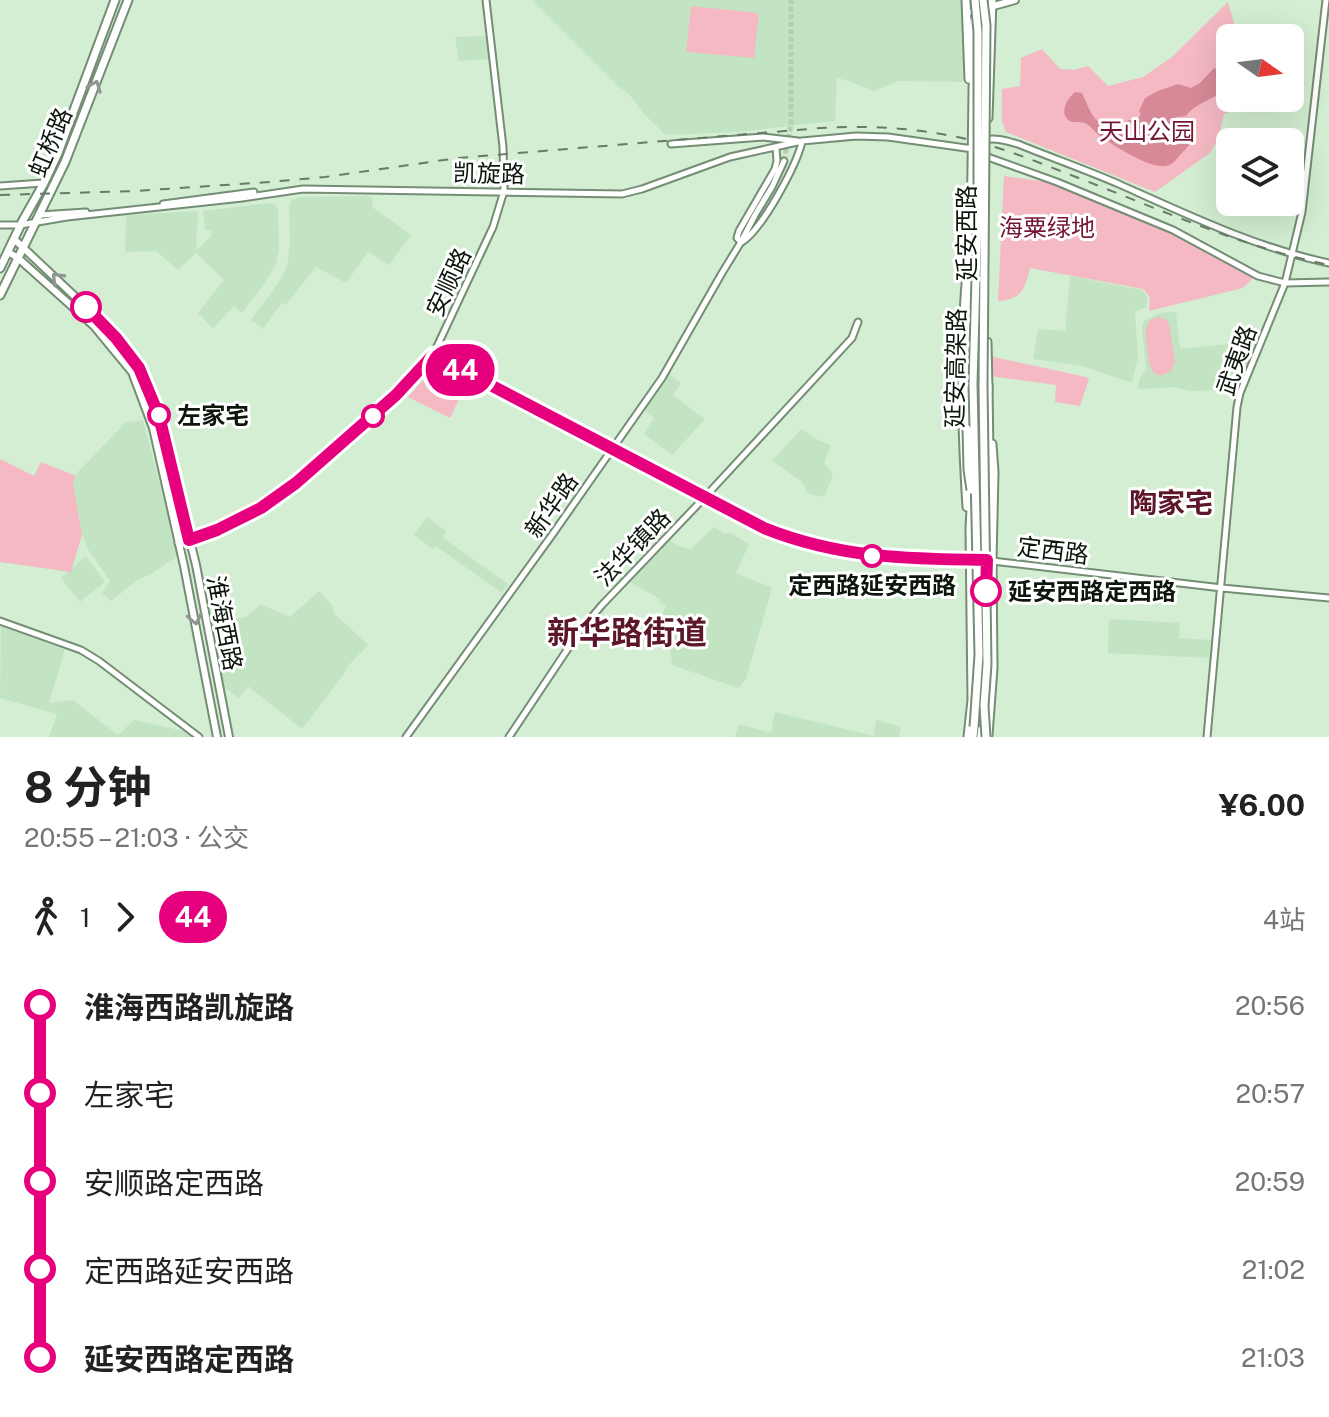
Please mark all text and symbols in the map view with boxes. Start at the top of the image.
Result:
north arrow [1216,24,1304,112]
map controls [1216,24,1304,216]
one-way arrow [85,80,102,94]
street label: 虹桥路 [23,103,77,181]
park label: 天山公园 [1099,117,1195,145]
button: layers [1216,128,1304,216]
street label: 凯旋路 [453,158,525,188]
street label: 延安西路 [952,185,980,281]
park label: 海粟绿地 [999,213,1095,241]
street label: 安顺路 [420,243,476,321]
one-way arrow [52,273,66,287]
unlabelled marker [71,292,101,322]
street label: 延安高架路 [940,308,970,428]
street label: 武夷路 [1211,321,1261,399]
line badge: 44 [424,344,496,396]
text: 44 [442,353,478,386]
place label: 左家宅 [177,401,249,429]
marker: 左家宅 [148,404,170,426]
unlabelled marker [362,405,384,427]
street label: 新华路 [519,467,583,543]
district label: 陶家宅 [1129,486,1213,519]
street label: 法华镇路 [589,503,675,591]
street label: 定西路 [1016,532,1090,568]
marker: 定西路延安西路 [861,545,883,567]
place label: 定西路延安西路 [788,571,956,599]
street label: 淮海西路 [202,573,248,673]
marker: 延安西路定西路 [971,576,1001,606]
place label: 延安西路定西路 [1008,577,1176,605]
one-way arrow [185,612,202,626]
district label: 新华路街道 [547,614,707,651]
text: 8 分钟 [24,761,151,813]
text: ¥6.00 [1219,787,1305,823]
text: 20:55 – 21:03 · 公交 [24,822,249,853]
icon: walk [24,895,68,939]
icon: forward [103,895,147,939]
text: 44 [175,900,211,933]
text: 1 [80,902,91,933]
text: 4站 [1263,904,1305,935]
text: 淮海西路凯旋路 [84,989,294,1025]
text: 20:56 [1235,990,1305,1021]
text: 左家宅 [84,1077,174,1113]
text: 20:57 [1235,1078,1305,1109]
text: 安顺路定西路 [84,1165,264,1201]
text: 20:59 [1235,1166,1305,1197]
text: 定西路延安西路 [84,1253,294,1289]
text: 21:02 [1242,1254,1305,1285]
text: 延安西路定西路 [84,1341,294,1377]
text: 21:03 [1241,1342,1305,1373]

